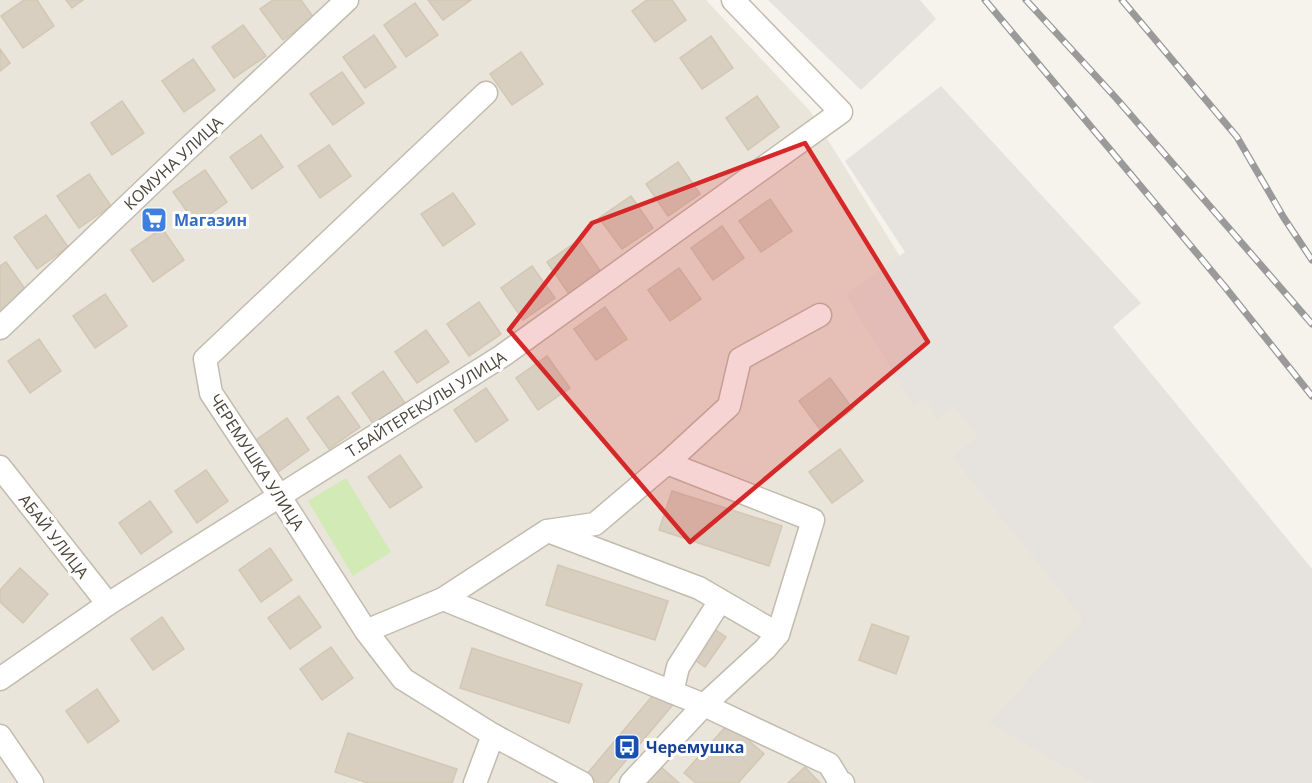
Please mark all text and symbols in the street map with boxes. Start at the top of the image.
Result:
street label: КОМУНА УЛИЦА [119,111,228,215]
supermarket icon: Магазин [139,205,169,235]
place label: Магазин [174,209,247,231]
street label: Т.БАЙТЕРЕКУЛЫ УЛИЦА [342,345,511,462]
street label: ЧЕРЕМУШКА УЛИЦА [205,390,310,535]
street label: АБАЙ УЛИЦА [14,489,94,583]
bus stop icon: Черемушка [612,732,642,762]
place label: Черемушка [646,736,744,758]

